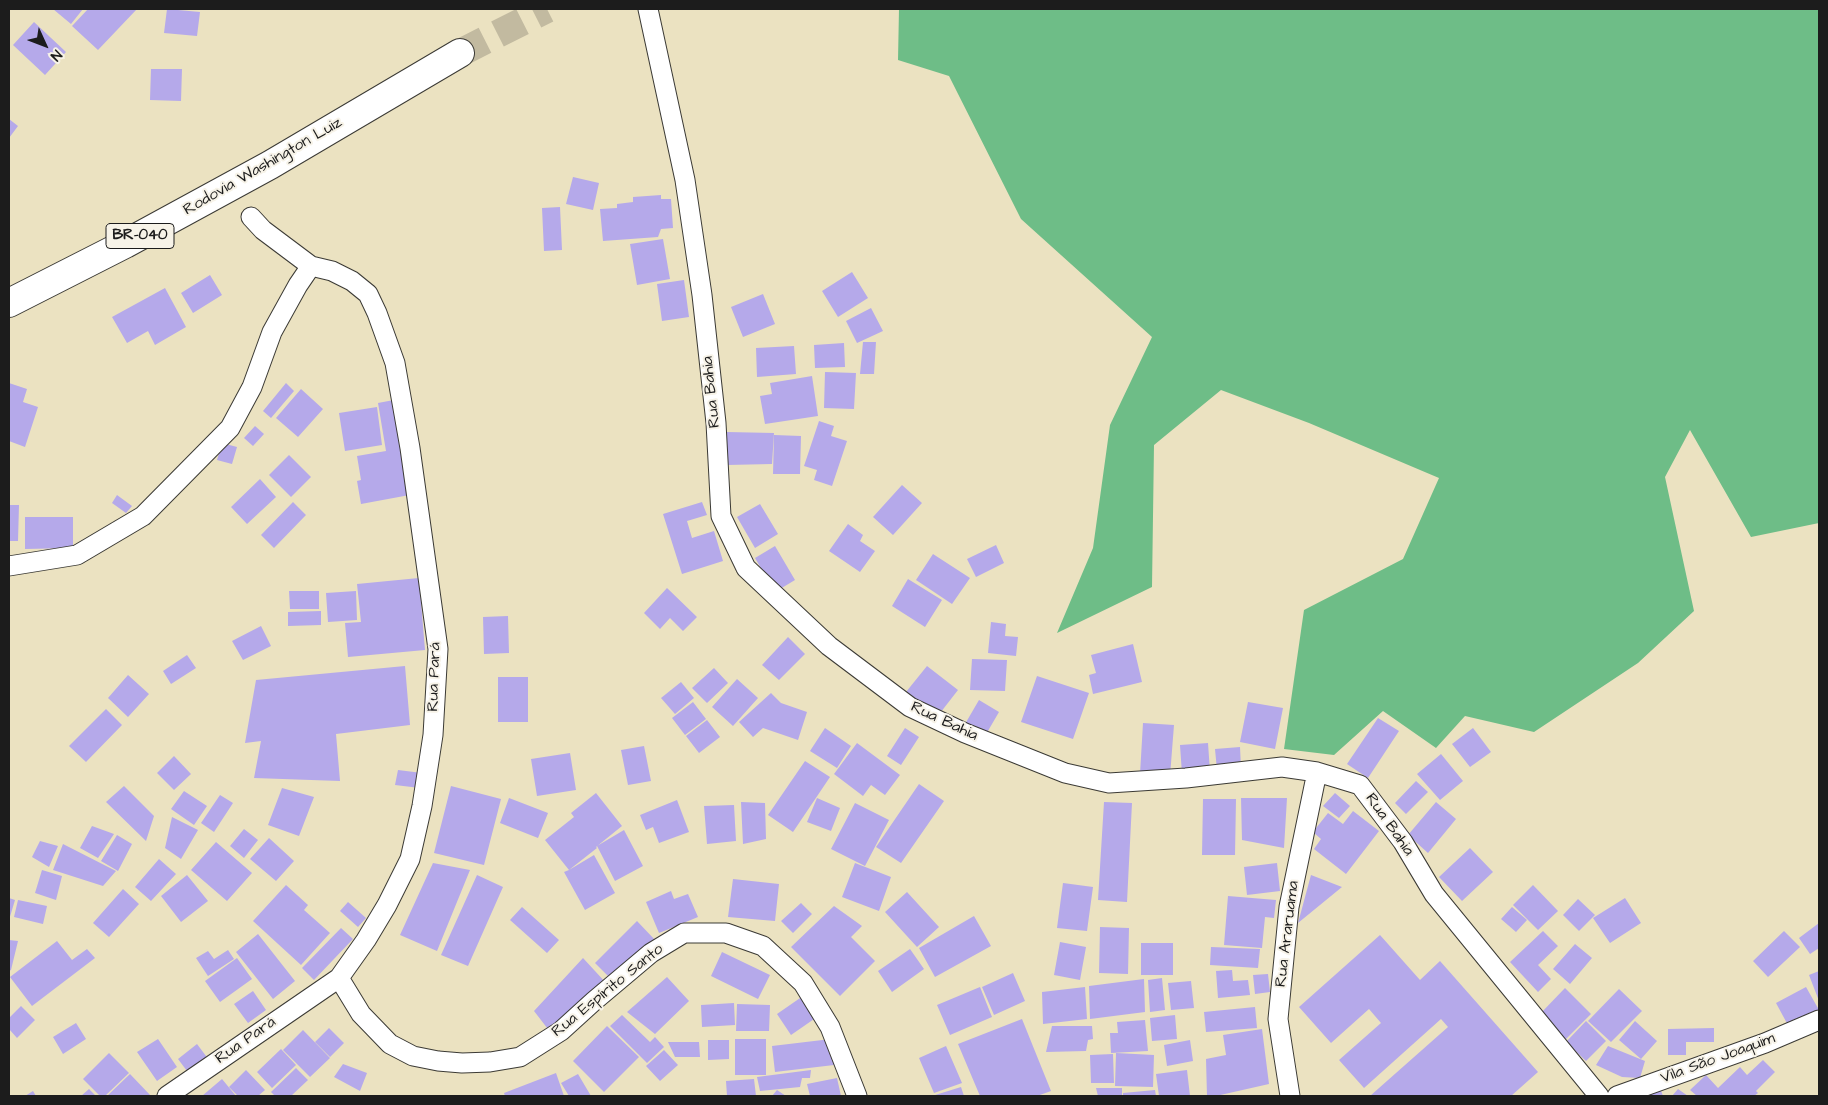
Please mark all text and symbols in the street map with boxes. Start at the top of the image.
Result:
north arrow [20,20,70,70]
text: N [46,45,66,65]
street label: Rodovia Washington Luiz [180,114,346,220]
road number: BR-040 [106,224,174,248]
street label: Rua Bahia [699,355,725,429]
street label: Rua Pará [424,642,446,712]
street label: Rua Bahia [907,698,981,746]
street label: Rua Bahia [1360,790,1418,860]
street label: Rua Araruama [1272,880,1304,988]
street label: Rua Espírito Santo [548,940,668,1042]
street label: Rua Pará [212,1013,280,1069]
street label: Vila São Joaquim [1658,1029,1778,1089]

